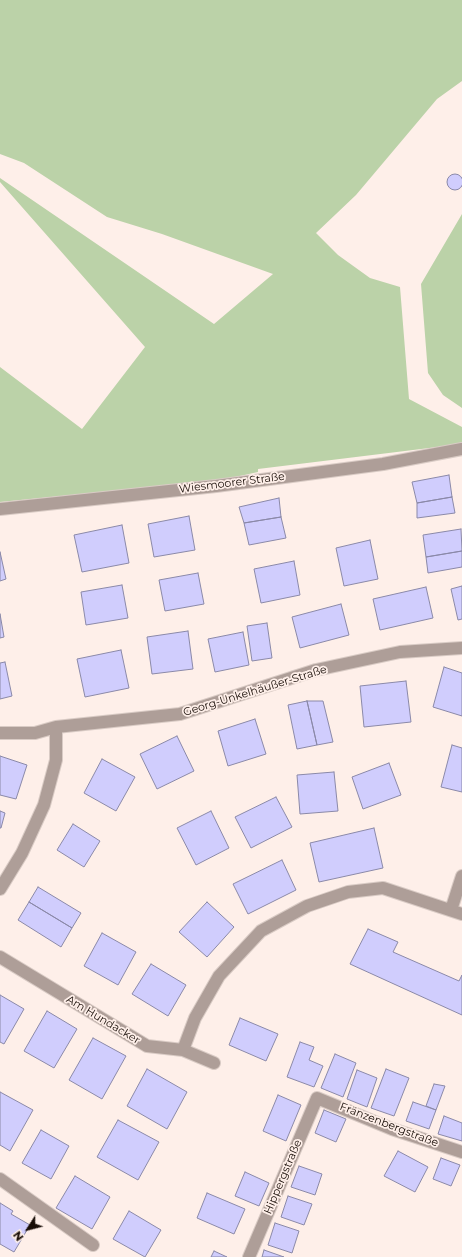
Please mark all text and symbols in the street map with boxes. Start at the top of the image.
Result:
street label: Wiesmoorer Straße [178,470,286,496]
street label: Georg-Unkelhäußer-Straße [182,663,328,719]
street label: Am Hundacker [64,993,142,1047]
street label: Fränzenbergstraße [338,1100,440,1150]
street label: Hippergstraße [261,1138,305,1216]
north arrow [8,1209,48,1249]
text: N [10,1228,27,1244]

